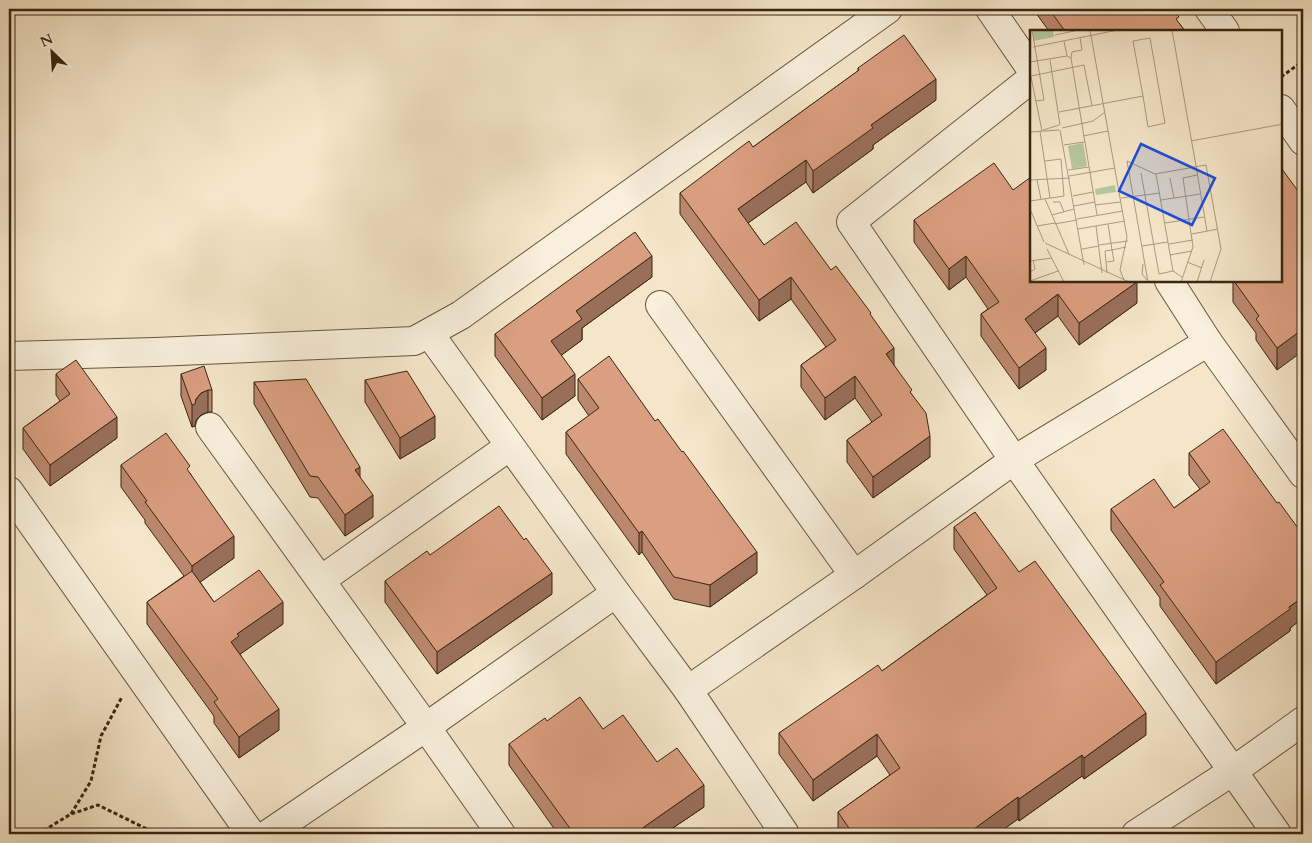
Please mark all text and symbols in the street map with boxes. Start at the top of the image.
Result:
north arrow [28,28,78,78]
text: N [37,29,56,52]
inset map [1030,30,1282,282]

